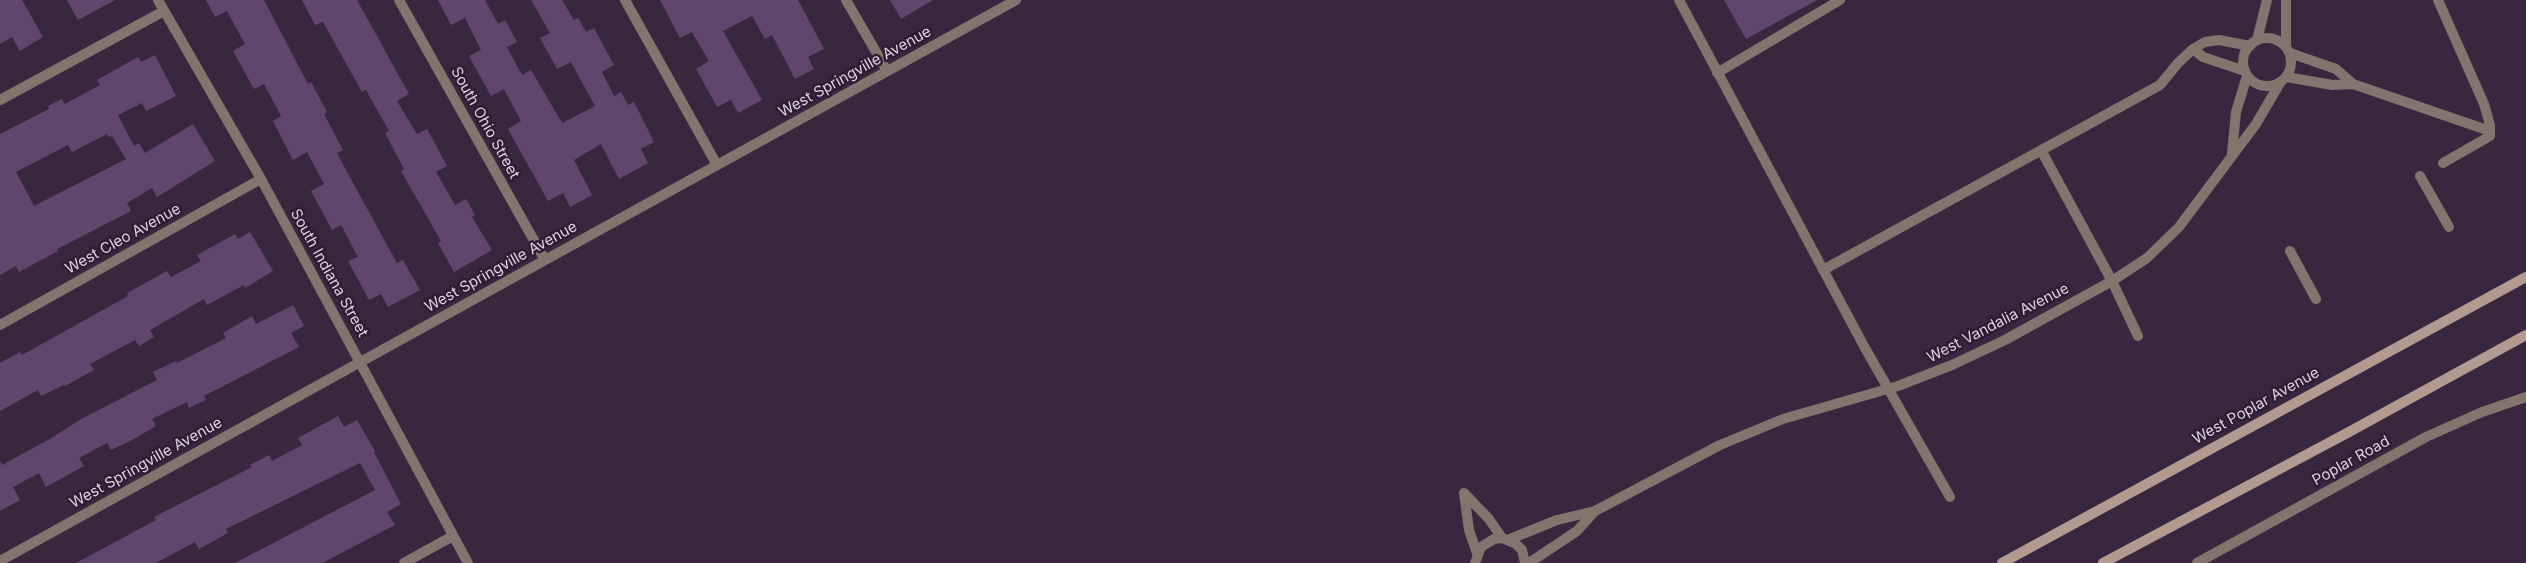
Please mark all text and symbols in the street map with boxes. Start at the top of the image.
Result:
street label: West Springville Avenue [776,23,934,121]
street label: South Ohio Street [447,64,523,182]
street label: West Cleo Avenue [62,200,184,278]
street label: South Indiana Street [286,206,372,340]
street label: West Springville Avenue [422,218,580,316]
street label: West Vandalia Avenue [1924,279,2072,367]
street label: West Poplar Avenue [2189,364,2323,448]
street label: West Springville Avenue [67,414,225,512]
street label: Poplar Road [2309,432,2393,490]

